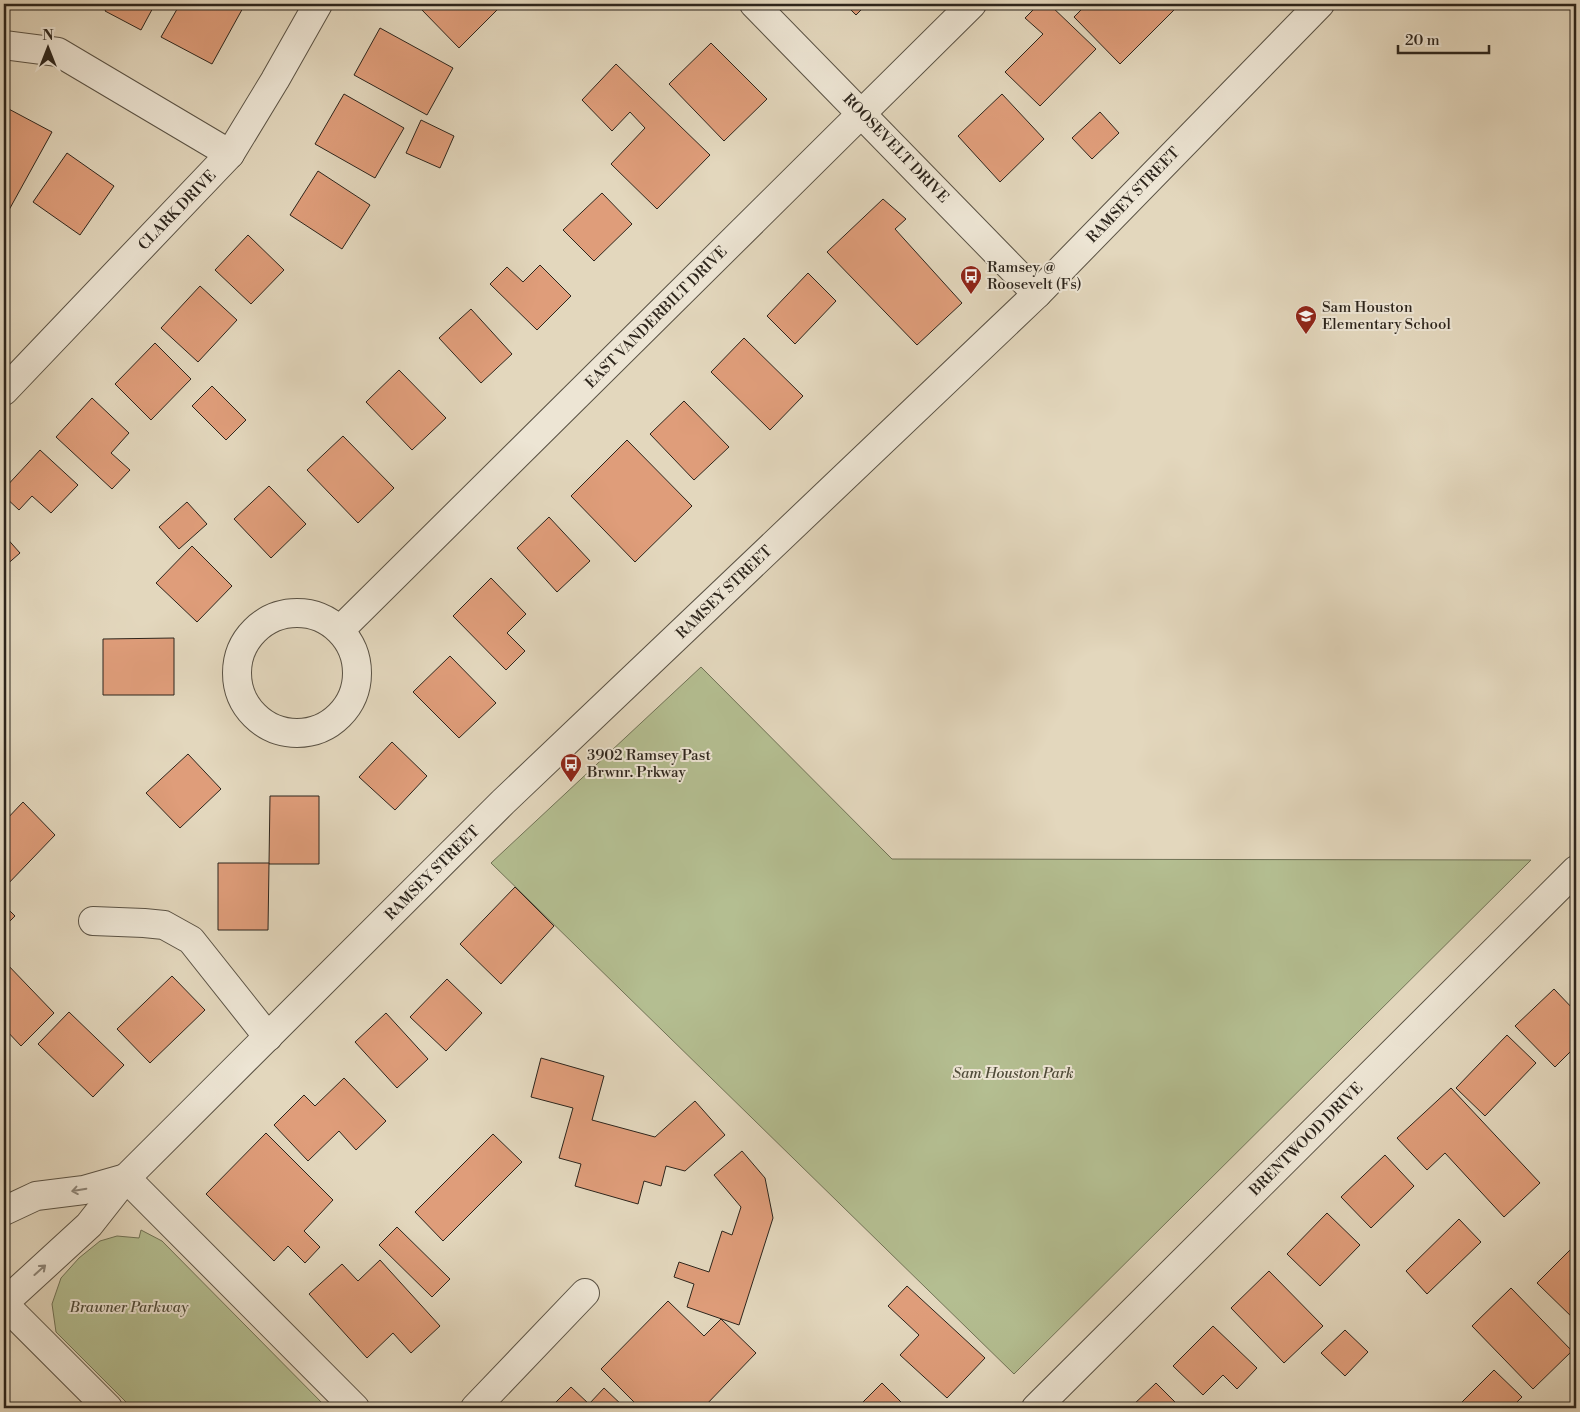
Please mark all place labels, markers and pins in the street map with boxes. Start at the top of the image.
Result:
place label: Ramsey @ Roosevelt (Fs) [987,258,1082,294]
bus stop icon: Ramsey @ Roosevelt (Fs) [959,264,983,295]
place label: Sam Houston Elementary School [1322,298,1451,334]
school or university icon: Sam Houston Elementary School [1294,304,1318,335]
place label: 3902 Ramsey Past Brwnr. Prkway [586,746,711,782]
bus stop icon: 3902 Ramsey Past Brwnr. Prkway [559,752,583,783]

